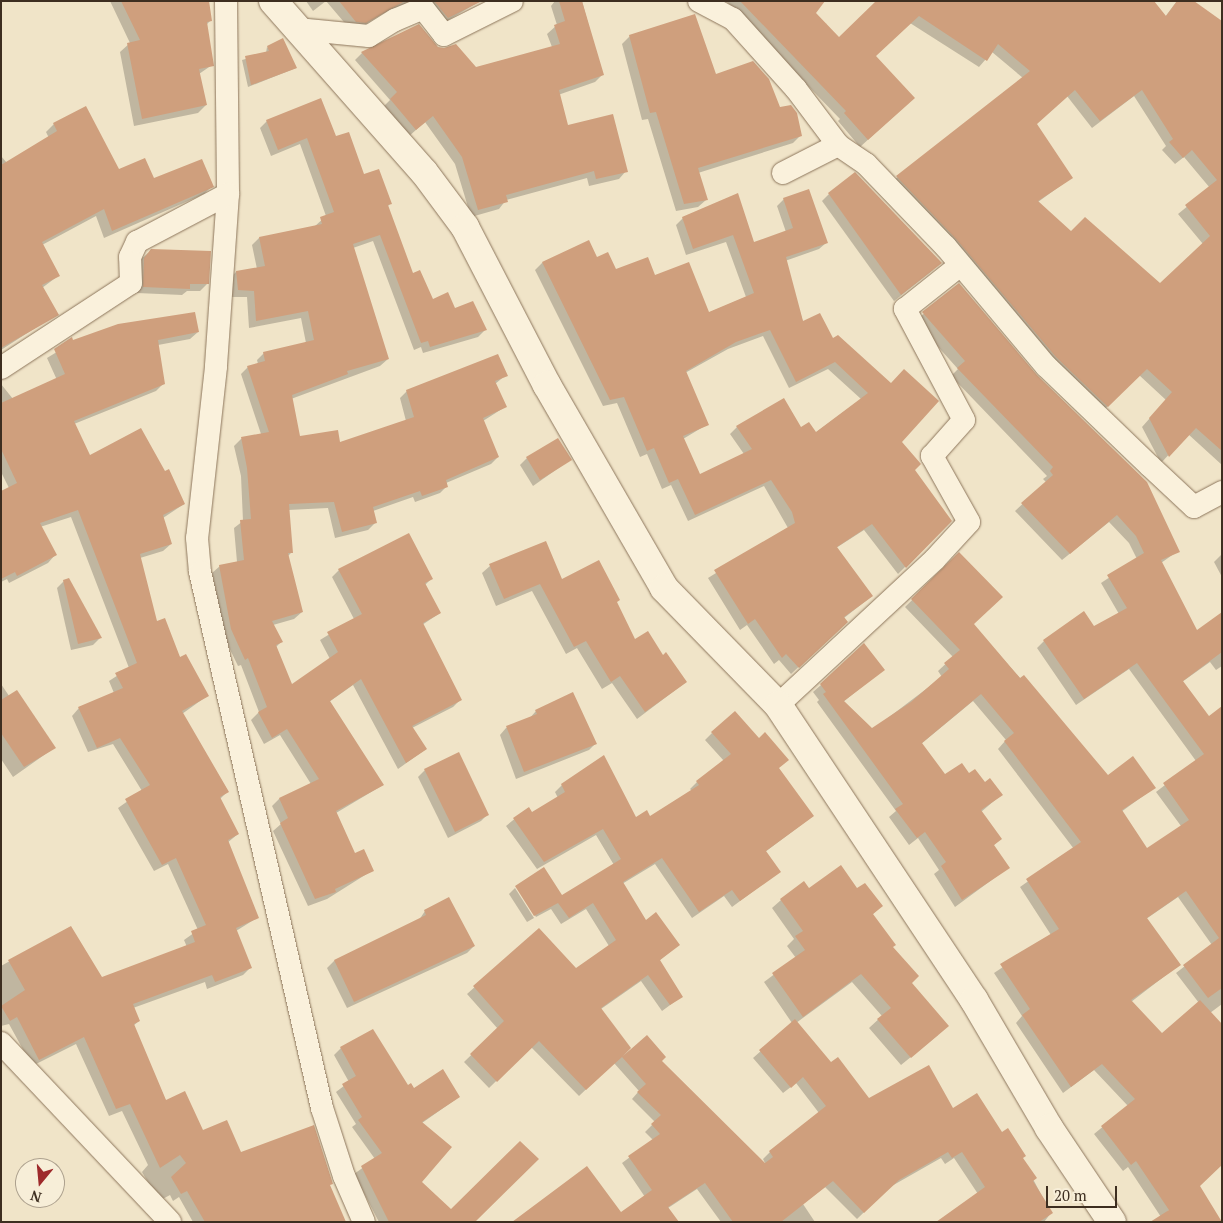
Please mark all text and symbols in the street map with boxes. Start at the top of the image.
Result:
north arrow [15,1158,65,1208]
scale bar [1048,1176,1119,1208]
text: 20 m [1054,1185,1087,1205]
text: N [28,1186,44,1208]

